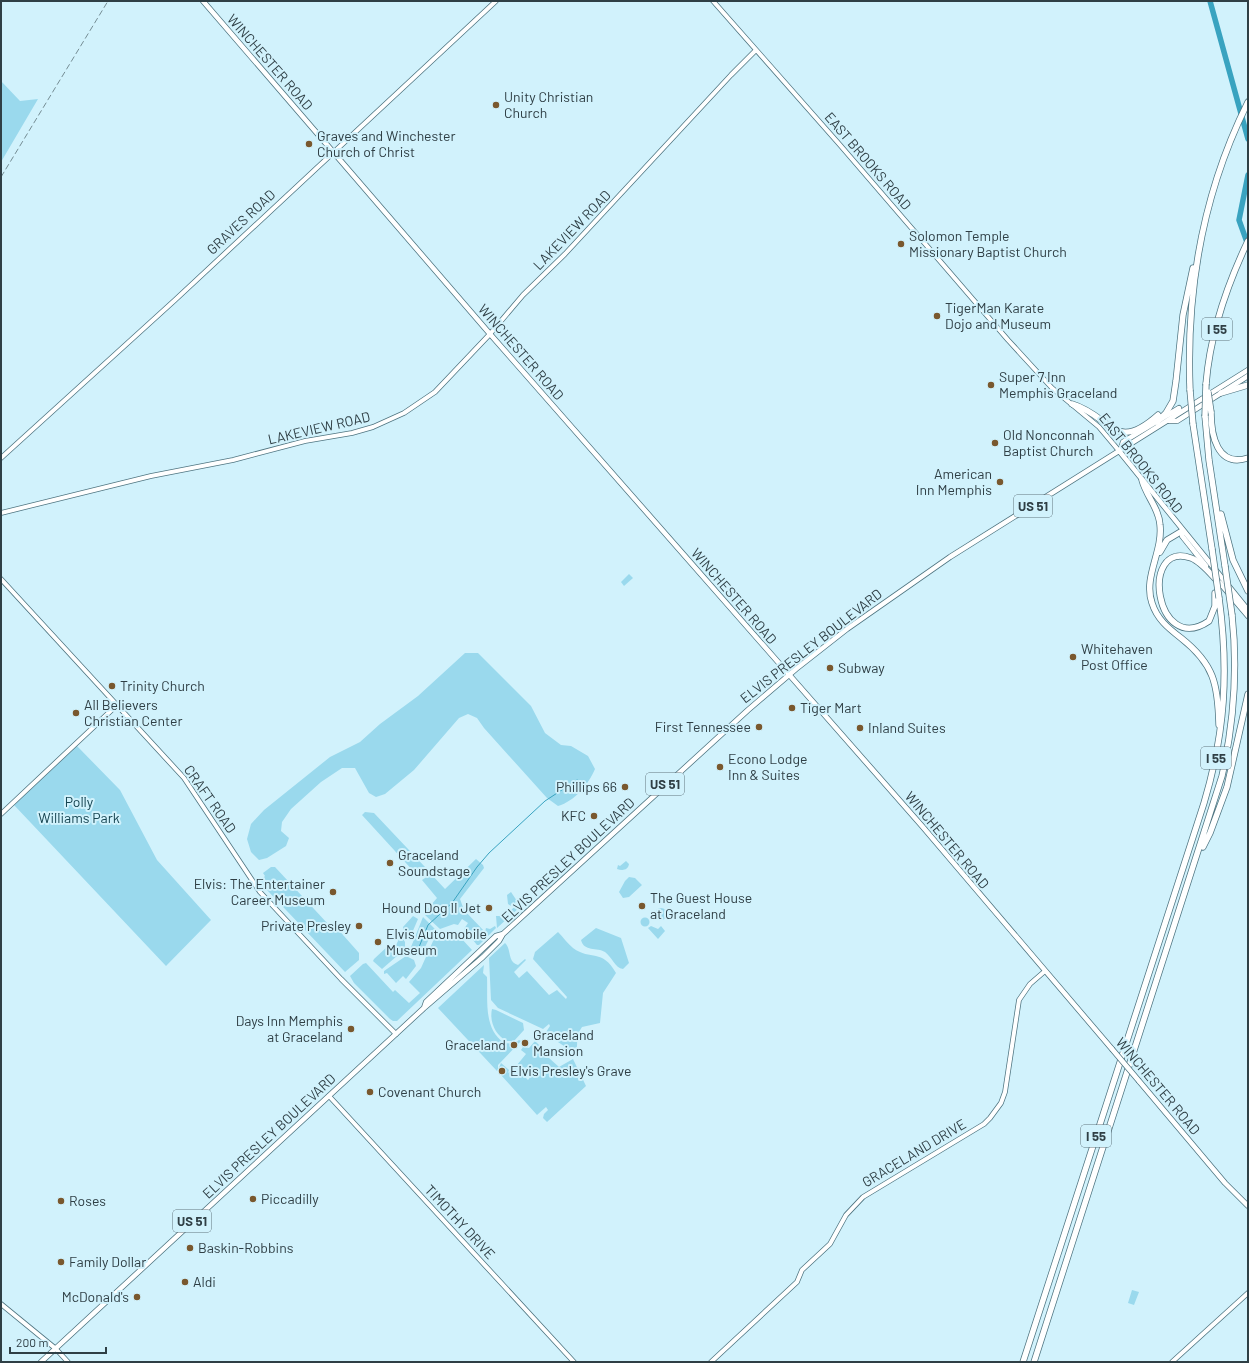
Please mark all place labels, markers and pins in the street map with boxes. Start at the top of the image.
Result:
place label: Unity Christian Church [504,88,593,121]
marker: Unity Christian Church [491,100,501,110]
place label: Graves and Winchester Church of Christ [317,127,456,160]
marker: Graves and Winchester Church of Christ [304,139,314,149]
place label: Solomon Temple Missionary Baptist Church [909,227,1067,260]
marker: Solomon Temple Missionary Baptist Church [896,239,906,249]
place label: TigerMan Karate Dojo and Museum [945,299,1051,332]
marker: TigerMan Karate Dojo and Museum [932,311,942,321]
place label: Super 7 Inn Memphis Graceland [999,368,1117,401]
marker: Super 7 Inn Memphis Graceland [986,380,996,390]
place label: Old Nonconnah Baptist Church [1003,426,1095,459]
marker: Old Nonconnah Baptist Church [990,438,1000,448]
place label: American Inn Memphis [916,465,992,498]
marker: American Inn Memphis [995,477,1005,487]
place label: Whitehaven Post Office [1081,640,1153,673]
marker: Whitehaven Post Office [1068,652,1078,662]
place label: Subway [838,659,885,676]
marker: Subway [825,663,835,673]
place label: Trinity Church [120,677,205,694]
marker: Trinity Church [107,681,117,691]
place label: All Believers Christian Center [84,696,183,729]
place label: Tiger Mart [800,699,862,716]
marker: Tiger Mart [787,703,797,713]
marker: All Believers Christian Center [71,708,81,718]
place label: First Tennessee [655,718,751,735]
place label: Inland Suites [868,719,946,736]
marker: First Tennessee [754,722,764,732]
marker: Inland Suites [855,723,865,733]
place label: Econo Lodge Inn & Suites [728,750,807,783]
marker: Econo Lodge Inn & Suites [715,762,725,772]
place label: Phillips 66 [556,778,617,795]
marker: Phillips 66 [620,782,630,792]
place label: KFC [561,807,586,824]
marker: KFC [589,811,599,821]
place label: Graceland Soundstage [398,846,470,879]
marker: Graceland Soundstage [385,858,395,868]
place label: Elvis: The Entertainer Career Museum [194,875,325,908]
marker: Elvis: The Entertainer Career Museum [328,887,338,897]
place label: The Guest House at Graceland [650,889,752,922]
place label: Hound Dog II Jet [382,899,481,916]
marker: The Guest House at Graceland [637,901,647,911]
marker: Hound Dog II Jet [484,903,494,913]
place label: Private Presley [261,917,352,934]
marker: Private Presley [354,921,364,931]
place label: Elvis Automobile Museum [386,925,487,958]
marker: Elvis Automobile Museum [373,937,383,947]
place label: Days Inn Memphis at Graceland [236,1012,343,1045]
marker: Days Inn Memphis at Graceland [346,1024,356,1034]
place label: Graceland Mansion [533,1026,594,1059]
place label: Graceland [445,1036,506,1053]
marker: Graceland Mansion [520,1038,530,1048]
marker: Graceland [509,1040,519,1050]
place label: Elvis Presley's Grave [510,1062,631,1079]
marker: Elvis Presley's Grave [497,1066,507,1076]
place label: Covenant Church [378,1083,481,1100]
marker: Covenant Church [365,1087,375,1097]
place label: Piccadilly [261,1190,319,1207]
place label: Roses [69,1192,106,1209]
marker: Piccadilly [248,1194,258,1204]
marker: Roses [56,1196,66,1206]
place label: Baskin-Robbins [198,1239,294,1256]
marker: Baskin-Robbins [185,1243,195,1253]
place label: Family Dollar [69,1253,146,1270]
marker: Family Dollar [56,1257,66,1267]
place label: Aldi [193,1273,216,1290]
marker: Aldi [180,1277,190,1287]
place label: McDonald's [62,1288,129,1305]
marker: McDonald's [132,1292,142,1302]

